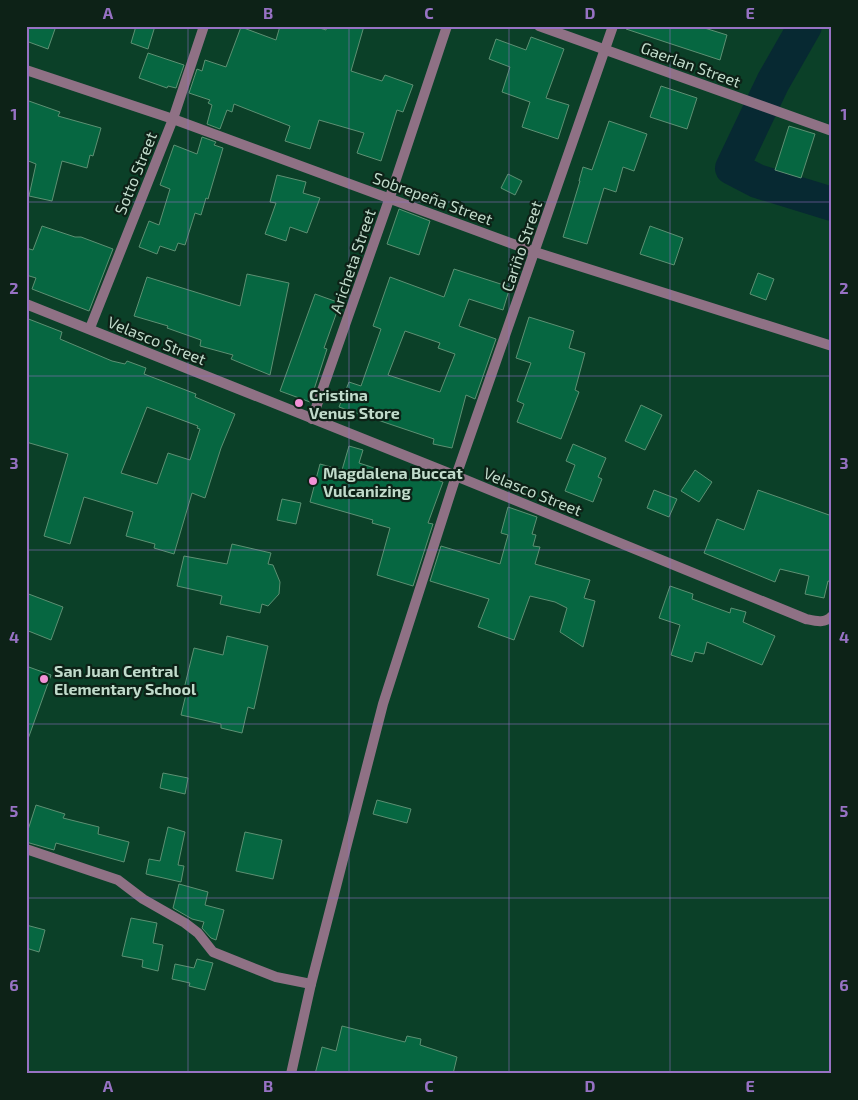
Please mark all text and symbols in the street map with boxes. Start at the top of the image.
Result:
text: A [103,3,114,22]
text: B [263,3,273,22]
text: C [424,3,434,22]
text: D [585,3,596,22]
text: E [745,3,755,22]
street label: Gaerlan Street [639,37,743,91]
text: 1 [11,104,17,123]
text: 1 [841,104,847,123]
street label: Sotto Street [110,129,160,217]
street label: Sobrepeña Street [371,168,495,228]
street label: Cariño Street [497,198,545,294]
street label: Aricheta Street [325,206,379,316]
text: 2 [9,278,19,297]
text: 2 [839,278,849,297]
street label: Velasco Street [105,312,209,368]
place label: Cristina Venus Store [309,385,400,422]
marker: Cristina Venus Store [293,397,305,409]
text: 3 [9,453,19,472]
text: 3 [839,453,849,472]
place label: Magdalena Buccat Vulcanizing [323,463,463,500]
street label: Velasco Street [481,463,585,519]
marker: Magdalena Buccat Vulcanizing [307,475,319,487]
text: 4 [9,627,19,646]
text: 4 [839,627,849,646]
place label: San Juan Central Elementary School [54,661,197,699]
marker: San Juan Central Elementary School [38,673,50,685]
text: 5 [10,801,19,820]
text: 5 [840,801,849,820]
text: 6 [9,975,19,994]
text: 6 [839,975,849,994]
text: A [103,1076,114,1095]
text: B [263,1076,273,1095]
text: C [424,1076,434,1095]
text: D [585,1076,596,1095]
text: E [745,1076,755,1095]

